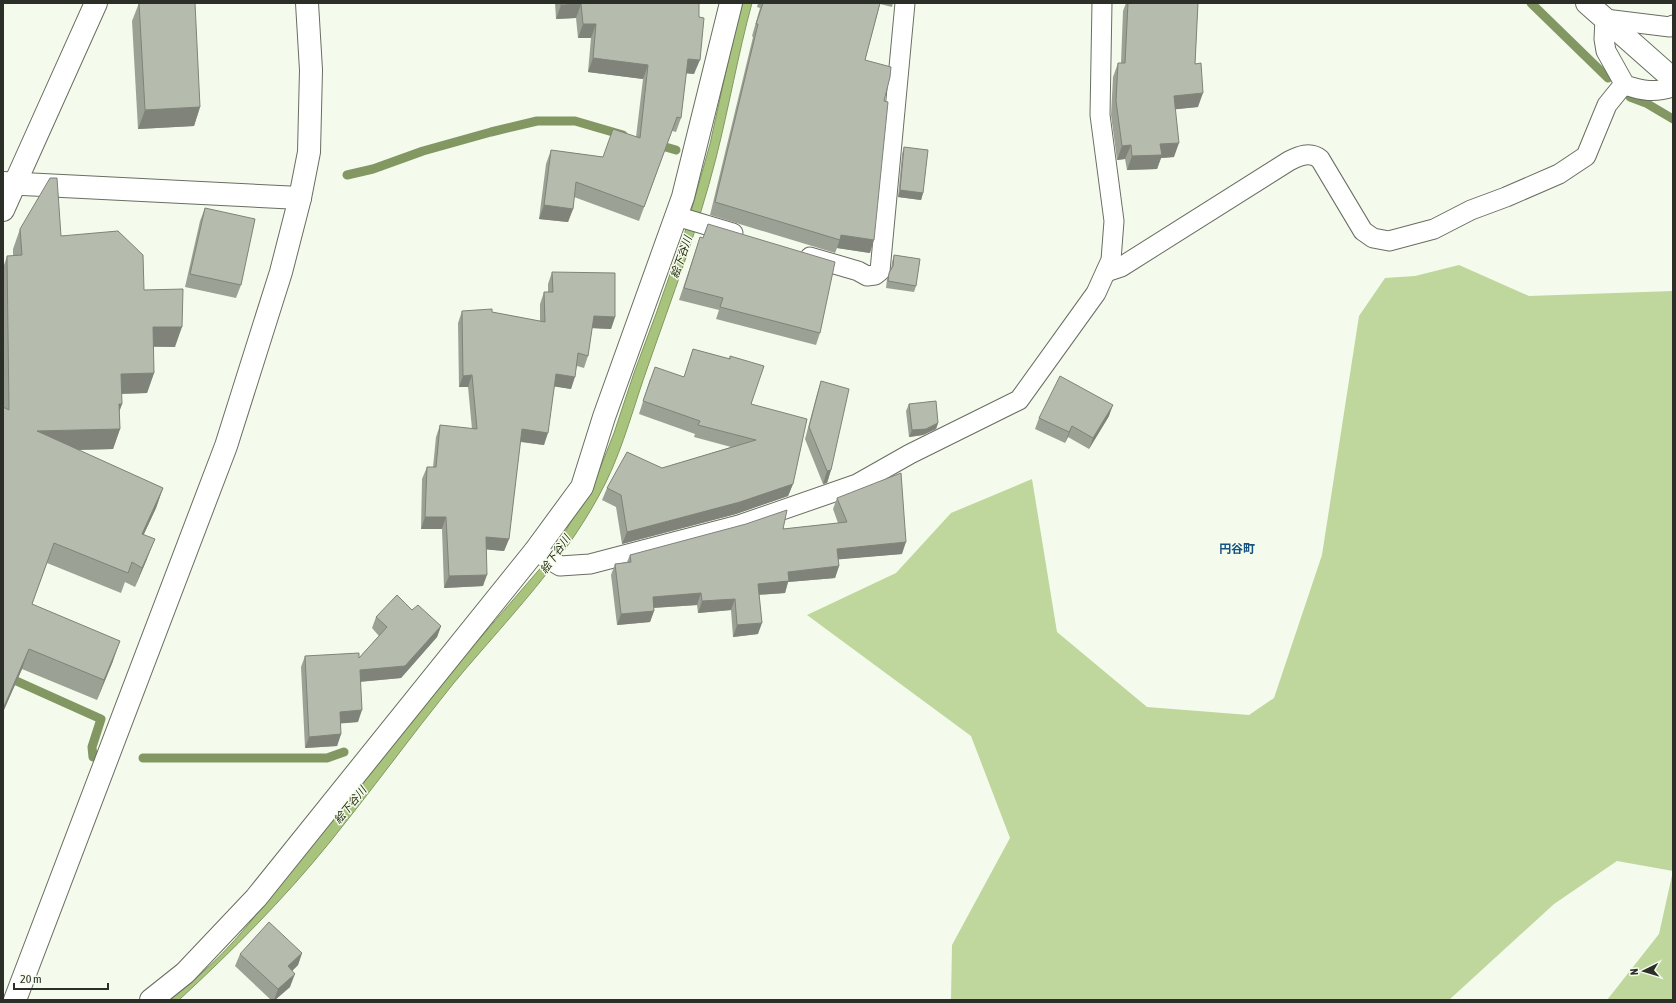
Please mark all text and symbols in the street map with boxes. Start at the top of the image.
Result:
water label: 絵下谷川 [668,233,694,280]
water label: 絵下谷川 [537,532,573,575]
district label: 円谷町 [1219,542,1255,556]
water label: 絵下谷川 [331,783,369,826]
north arrow [1624,951,1664,991]
scale bar [14,965,108,991]
text: N [1628,968,1640,976]
text: 20 m [20,972,42,986]

